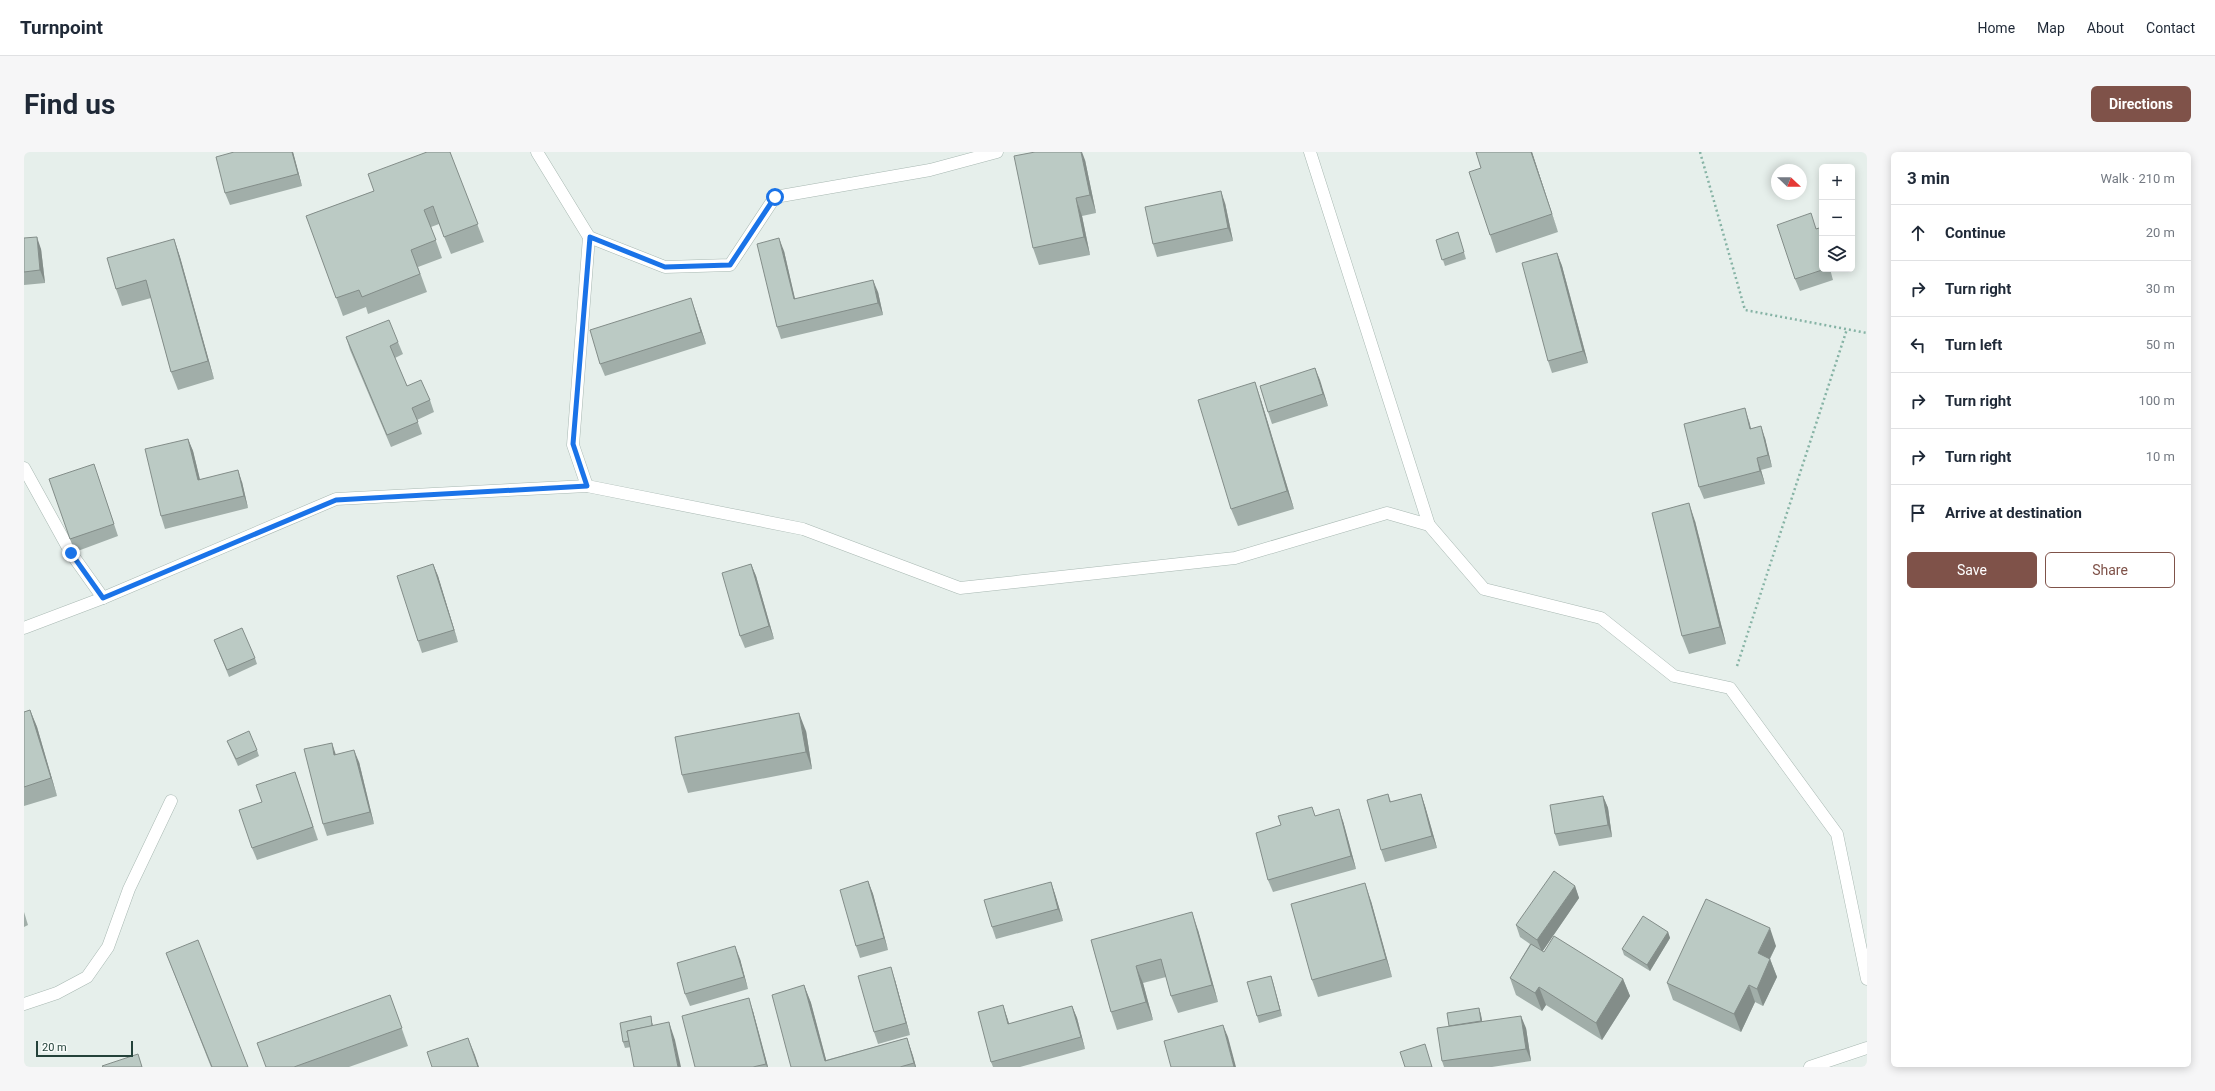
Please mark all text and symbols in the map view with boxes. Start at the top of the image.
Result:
text: Turnpoint [20,16,103,39]
text: Home [1977,20,2015,36]
text: Map [2037,20,2065,36]
text: About [2087,20,2124,36]
text: Contact [2146,20,2195,36]
button: Directions [2091,86,2191,122]
text: Find us [24,88,115,121]
north arrow [1771,164,1807,200]
map controls [1819,164,1855,272]
button: + [1819,164,1855,200]
text: 3 min [1907,168,1950,188]
text: Walk · 210 m [2100,171,2175,186]
route start [766,188,784,206]
button: − [1819,200,1855,236]
icon: ahead [1907,222,1929,244]
text: Continue [1945,224,2006,242]
text: 20 m [2146,225,2175,240]
button: layers [1819,236,1855,272]
icon: right [1907,278,1929,300]
text: Turn right [1945,280,2011,298]
text: 30 m [2146,281,2175,296]
icon: left [1907,334,1929,356]
text: Turn left [1945,336,2002,354]
text: 50 m [2146,337,2175,352]
icon: right [1907,390,1929,412]
text: Turn right [1945,392,2011,410]
text: 100 m [2138,393,2175,408]
icon: right [1907,446,1929,468]
text: Turn right [1945,448,2011,466]
text: 10 m [2146,449,2175,464]
icon: arrive [1907,502,1929,524]
text: Arrive at destination [1945,504,2082,522]
route end [62,544,80,562]
button: Save [1907,552,2037,588]
button: Share [2045,552,2175,588]
scale bar [36,1039,133,1058]
text: 20 m [42,1041,67,1054]

